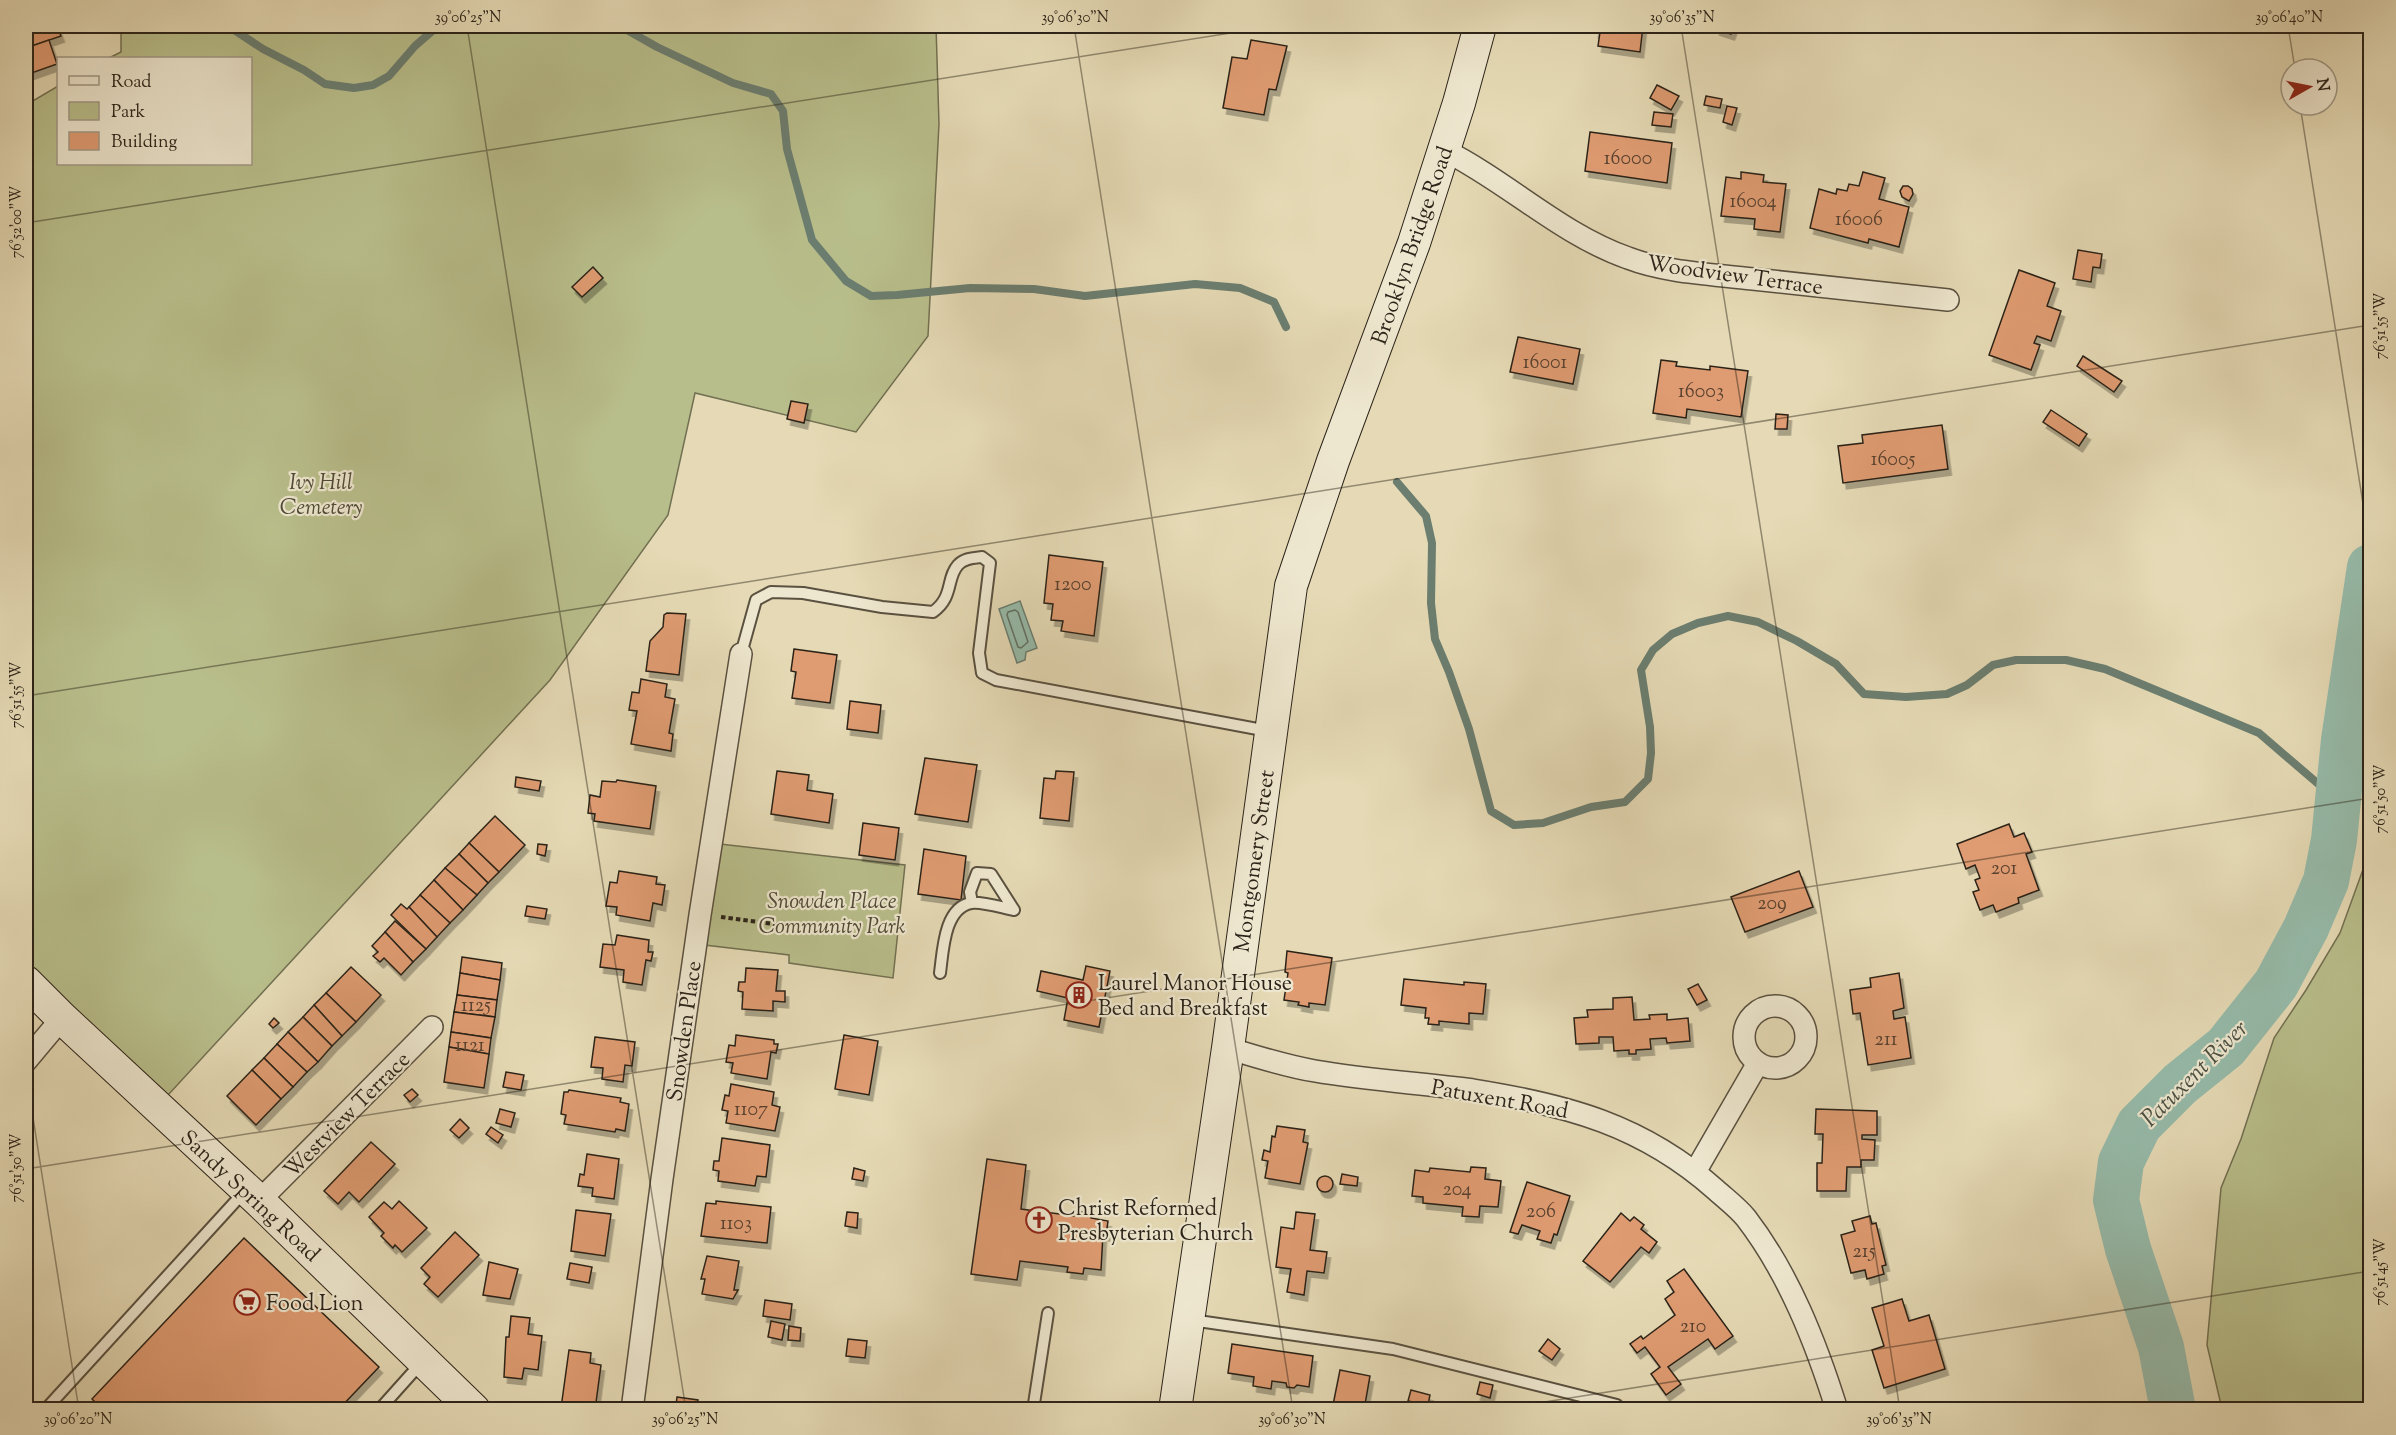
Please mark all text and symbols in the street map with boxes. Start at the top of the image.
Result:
text: 39°06'25"N [435,8,501,29]
text: 39°06'30"N [1041,8,1109,29]
text: 39°06'35"N [1649,8,1715,29]
text: 39°06'40"N [2255,8,2323,29]
legend [57,57,252,165]
north arrow [2279,57,2339,117]
text: Road [111,70,151,96]
text: N [2309,77,2334,93]
text: Park [111,100,146,126]
text: Building [111,130,177,156]
street label: Brooklyn Bridge Road [1365,142,1463,350]
house number: 16000 [1604,145,1652,174]
text: 76°52'00"W [7,185,28,258]
house number: 16004 [1730,188,1777,217]
house number: 16006 [1835,206,1883,235]
street label: Woodview Terrace [1644,249,1825,305]
text: 76°51'55"W [2371,292,2392,359]
house number: 16001 [1523,349,1567,378]
house number: 16003 [1678,378,1724,407]
house number: 16005 [1871,446,1916,475]
park label: Ivy Hill Cemetery [280,468,362,525]
house number: 1200 [1054,571,1092,600]
text: 76°51'55"W [7,661,28,728]
text: 76°51'50"W [2371,764,2392,833]
street label: Montgomery Street [1227,768,1285,955]
house number: 201 [1991,855,2017,884]
park label: Snowden Place Community Park [758,887,906,944]
house number: 209 [1757,890,1787,919]
street label: Snowden Place [660,959,712,1104]
place label: Laurel Manor House Bed and Breakfast [1098,969,1292,1026]
building icon: Laurel Manor House Bed and Breakfast [1064,980,1094,1010]
house number: 1125 [461,992,491,1021]
water label: Patuxent River [2134,1013,2257,1136]
house number: 211 [1875,1026,1898,1055]
house number: 1121 [455,1032,485,1061]
street label: Westview Terrace [278,1046,419,1187]
street label: Patuxent Road [1428,1073,1571,1129]
house number: 1107 [734,1096,768,1125]
street label: Sandy Spring Road [172,1124,326,1271]
text: 76°51'50"W [7,1133,28,1202]
house number: 204 [1442,1176,1472,1205]
place label: Christ Reformed Presbyterian Church [1058,1194,1254,1251]
house number: 206 [1526,1198,1556,1227]
church icon: Christ Reformed Presbyterian Church [1024,1205,1054,1235]
house number: 1103 [720,1210,752,1239]
house number: 215 [1853,1238,1876,1267]
text: 76°51'45"W [2371,1238,2392,1306]
supermarket icon: Food Lion [232,1287,262,1317]
place label: Food Lion [266,1289,363,1321]
house number: 210 [1680,1313,1706,1342]
text: 39°06'20"N [44,1410,112,1431]
text: 39°06'25"N [652,1410,718,1431]
text: 39°06'30"N [1258,1410,1326,1431]
text: 39°06'35"N [1866,1410,1932,1431]

